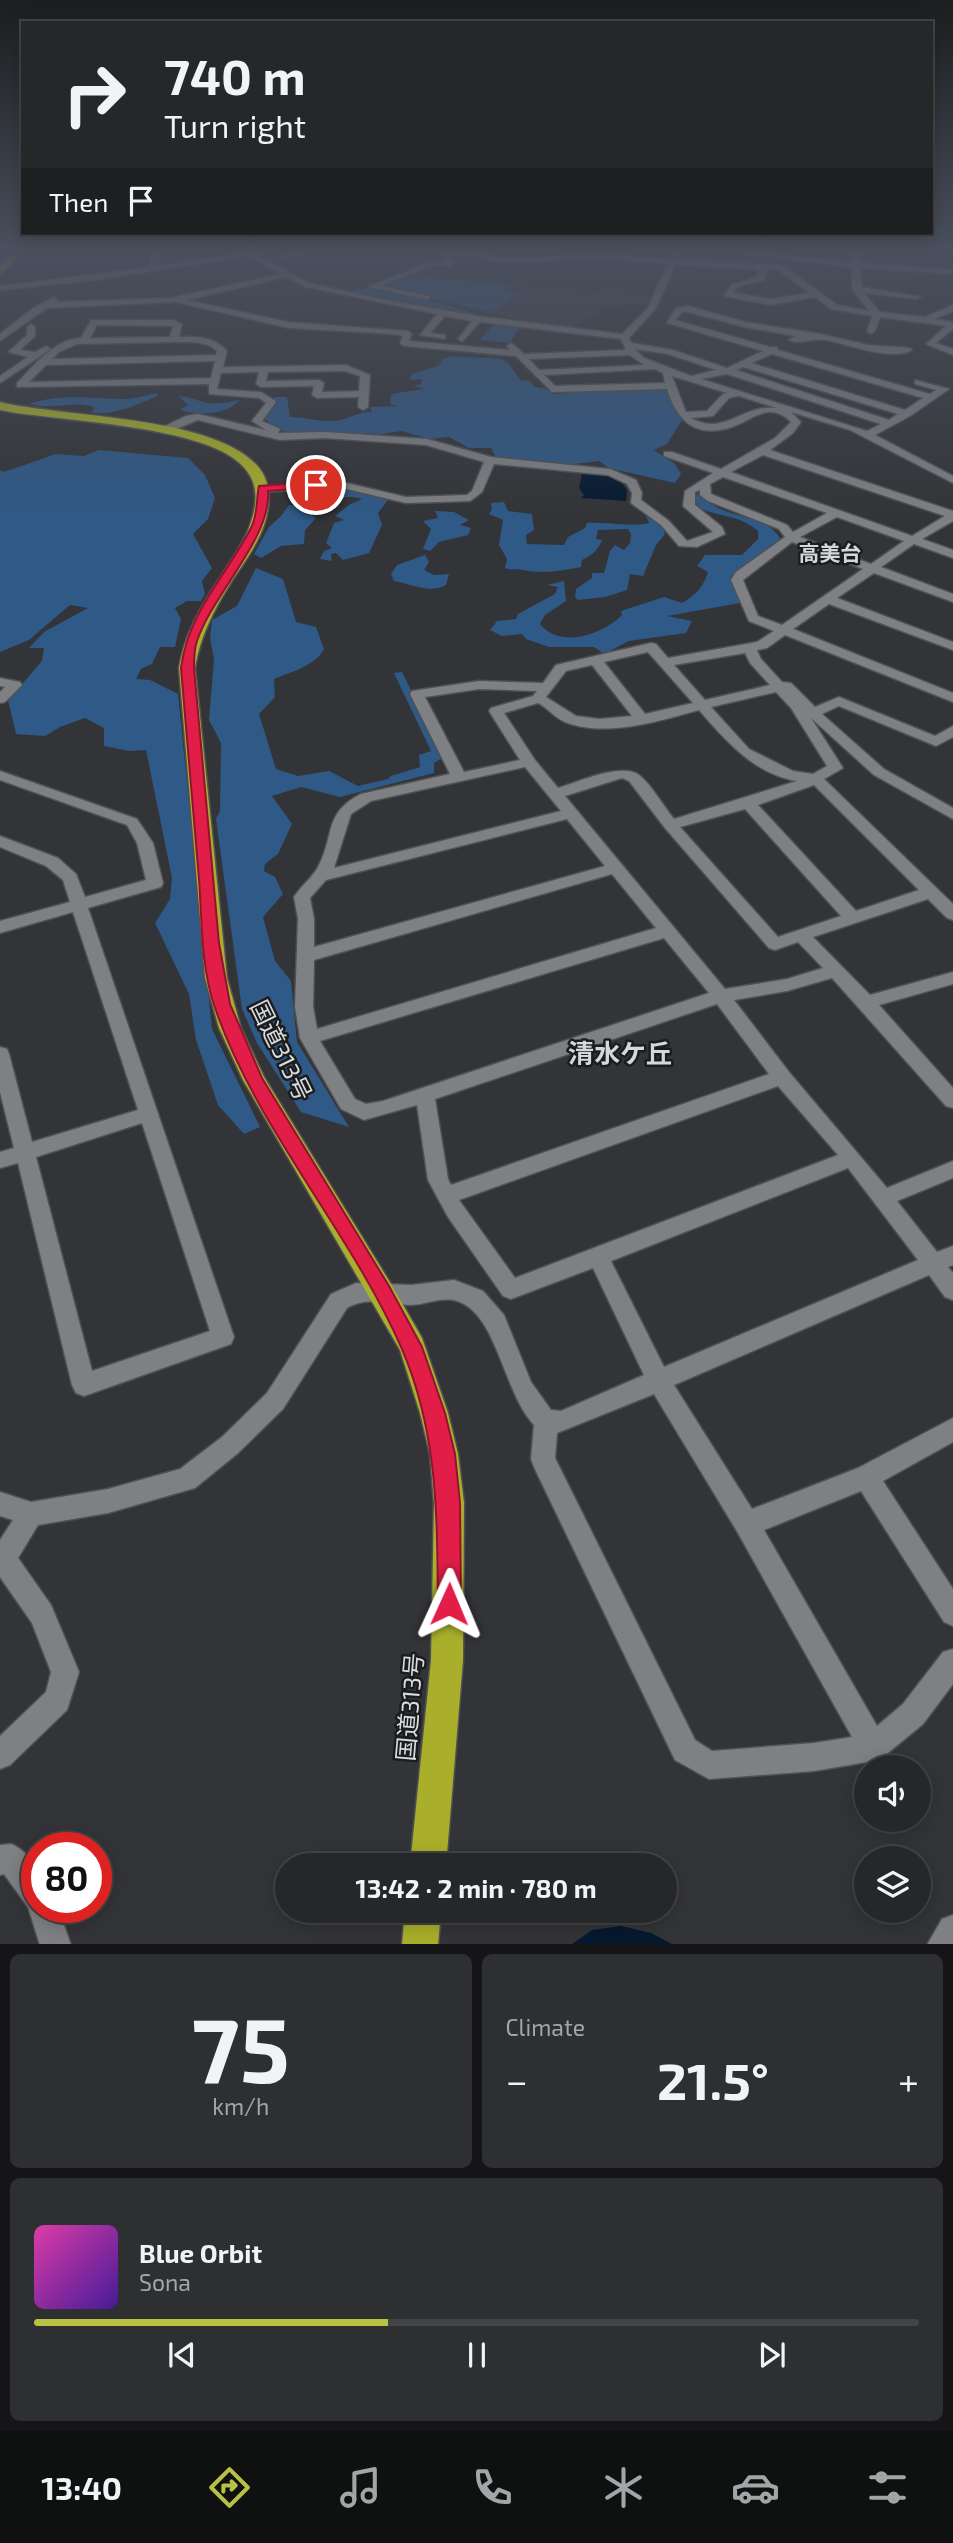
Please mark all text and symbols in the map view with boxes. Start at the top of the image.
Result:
text: 740 m [164,46,306,105]
icon: right [49,49,140,140]
text: Turn right [164,106,306,144]
icon: arrive [122,182,160,220]
text: Then [49,186,108,217]
pin [286,455,346,515]
icon: arrive [297,466,335,504]
district label: 高美台 [799,540,862,565]
street label: 国道313号 [245,995,319,1105]
district label: 清水ケ丘 [568,1037,672,1068]
position arrow [412,1567,486,1641]
street label: 国道313号 [390,1652,428,1762]
map controls [854,1755,931,1923]
button: sound [854,1755,931,1832]
speed limit sign: 80 [21,1832,112,1923]
button: layers [854,1846,931,1923]
text: 13:42 · 2 min · 780 m [355,1872,597,1903]
text: 75 [192,1992,290,2101]
text: Climate [506,2013,585,2041]
text: 21.5° [657,2048,769,2110]
text: − [506,2057,528,2103]
text: + [898,2057,919,2103]
text: km/h [212,2092,269,2120]
text: Blue Orbit [139,2237,262,2268]
text: Sona [139,2268,191,2296]
icon: previous [163,2336,201,2374]
icon: pause [458,2336,496,2374]
icon: next [753,2336,791,2374]
icon: directions [205,2463,254,2512]
icon: music [336,2463,385,2512]
icon: phone [468,2463,517,2512]
icon: climate [599,2463,648,2512]
icon: car [731,2463,780,2512]
icon: filters [863,2463,912,2512]
text: 13:40 [41,2468,122,2506]

